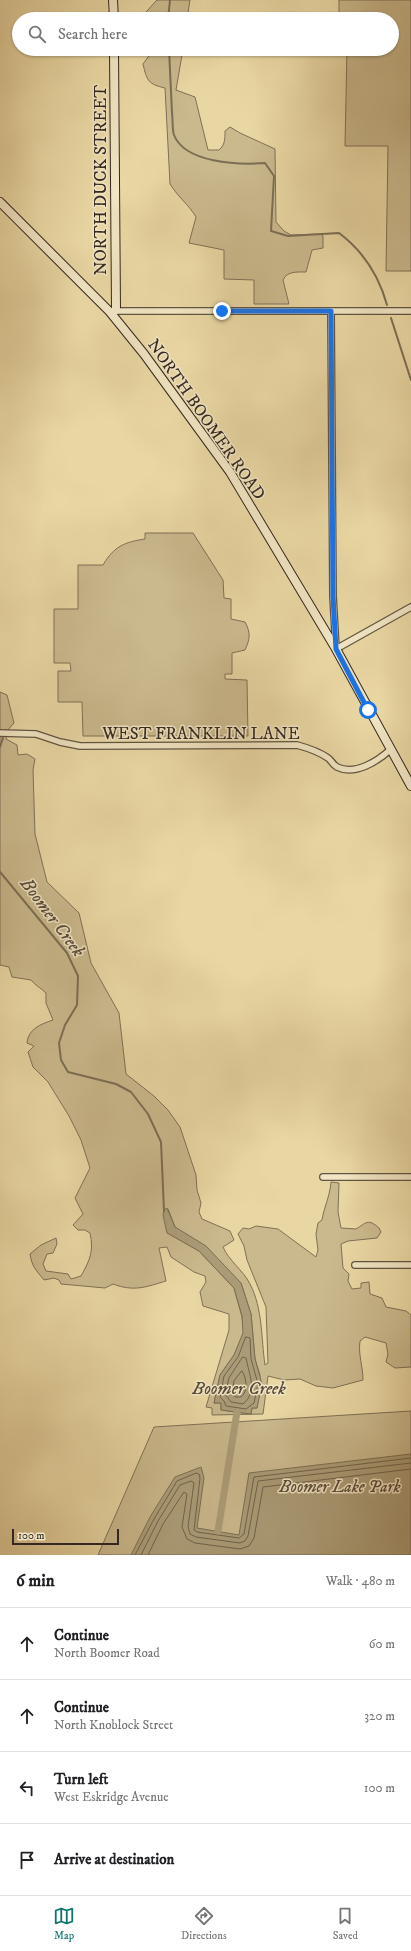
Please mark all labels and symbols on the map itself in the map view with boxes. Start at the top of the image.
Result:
street label: NORTH DUCK STREET [90,85,112,275]
route end [213,302,231,320]
street label: NORTH BOOMER ROAD [142,335,270,504]
route start [359,701,377,719]
street label: WEST FRANKLIN LANE [101,723,300,745]
water label: Boomer Creek [15,873,89,962]
water label: Boomer Creek [191,1378,286,1400]
park label: Boomer Lake Park [278,1476,402,1498]
scale bar [12,1527,119,1546]

